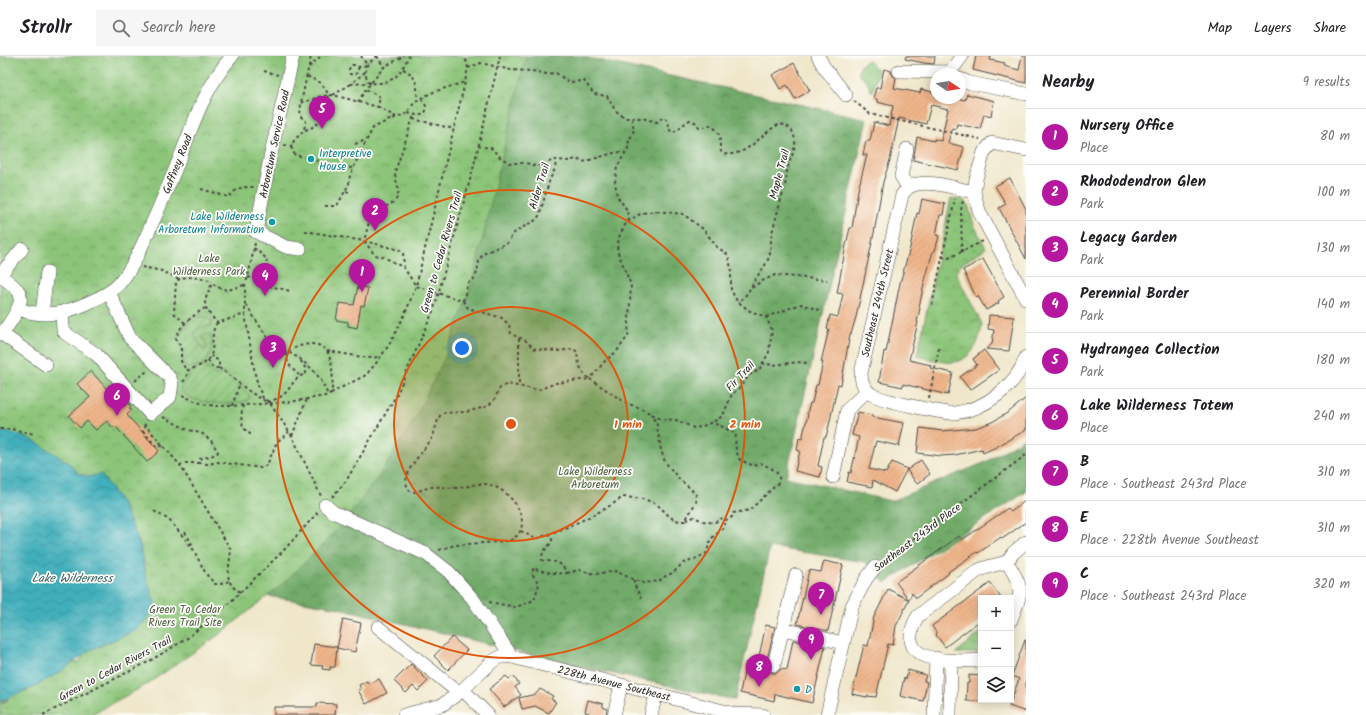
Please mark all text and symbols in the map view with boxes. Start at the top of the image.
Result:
search box [96,10,376,46]
text: Strollr [20,13,72,43]
text: Search here [142,16,216,40]
icon: search [110,17,132,39]
text: Map [1208,17,1232,39]
text: Layers [1254,17,1292,39]
text: Share [1314,17,1346,39]
north arrow [930,68,966,104]
text: Nearby [1042,69,1094,96]
text: 9 results [1303,72,1350,93]
street label: Arboretum Service Road [255,88,295,200]
pin: 5 [309,96,335,129]
text: Nursery Office [1080,114,1174,138]
text: 1 [1053,126,1057,147]
text: 80 m [1320,126,1350,147]
street label: Gaffney Road [158,132,198,197]
text: Place [1080,138,1108,159]
place label: Interpretive House [319,145,371,176]
street label: Maple Trail [765,147,795,201]
marker: Interpretive House [306,154,316,164]
street label: Alder Trail [524,160,556,212]
text: Rhododendron Glen [1080,170,1206,194]
text: 2 [1051,182,1059,203]
text: 100 m [1317,182,1350,203]
street label: Green to Cedar Rivers Trail [416,189,468,315]
text: Park [1080,194,1104,215]
pin: 2 [362,198,388,231]
place label: Lake Wilderness Arboretum Information [158,208,264,239]
marker: Lake Wilderness Arboretum Information [267,217,277,227]
text: Legacy Garden [1080,226,1177,250]
text: 3 [1051,238,1059,259]
text: 130 m [1316,238,1350,259]
street label: Southeast 244th Street [857,247,899,359]
park label: Lake Wilderness Park [173,250,246,281]
text: Park [1080,250,1104,271]
pin: 1 [349,259,375,292]
pin: 4 [252,263,278,296]
text: Perennial Border [1080,282,1189,306]
text: 4 [1051,294,1059,315]
text: 140 m [1317,294,1350,315]
text: Park [1080,306,1104,327]
pin: 3 [260,335,286,368]
your location [452,338,472,358]
text: Hydrangea Collection [1080,338,1220,362]
text: 5 [1052,350,1058,371]
text: 180 m [1316,350,1350,371]
street label: Fir Trail [722,357,760,396]
text: Park [1080,362,1104,383]
pin: 6 [104,383,130,416]
text: Lake Wilderness Totem [1080,394,1234,418]
text: 6 [1051,406,1059,427]
text: 240 m [1313,406,1350,427]
text: 1 min [614,415,642,434]
text: 2 min [729,415,761,434]
centre of rings [504,417,518,431]
text: Place [1080,418,1108,439]
text: B [1080,450,1089,474]
text: 7 [1052,462,1058,483]
text: 310 m [1316,462,1350,483]
park label: Lake Wilderness Arboretum [558,463,632,494]
text: Place · Southeast 243rd Place [1080,474,1246,495]
street label: Southeast 243rd Place [870,499,965,577]
text: E [1080,506,1088,530]
text: 8 [1051,518,1059,539]
text: 310 m [1316,518,1350,539]
text: Place · 228th Avenue Southeast [1080,530,1259,551]
text: C [1080,562,1089,586]
water label: Lake Wilderness [32,569,114,588]
text: 9 [1052,574,1058,595]
text: 320 m [1313,574,1350,595]
pin: 7 [808,582,834,615]
text: Place · Southeast 243rd Place [1080,586,1246,607]
map controls [978,595,1014,703]
button: + [978,595,1014,631]
park label: Green To Cedar Rivers Trail Site [148,601,222,632]
pin: 9 [798,627,824,660]
street label: Green to Cedar Rivers Trail [56,631,175,706]
button: − [978,631,1014,667]
pin: 8 [746,654,772,687]
street label: 228th Avenue Southeast [555,661,673,707]
button: layers [978,667,1014,703]
place label: D [805,681,812,699]
marker: D [792,684,802,694]

